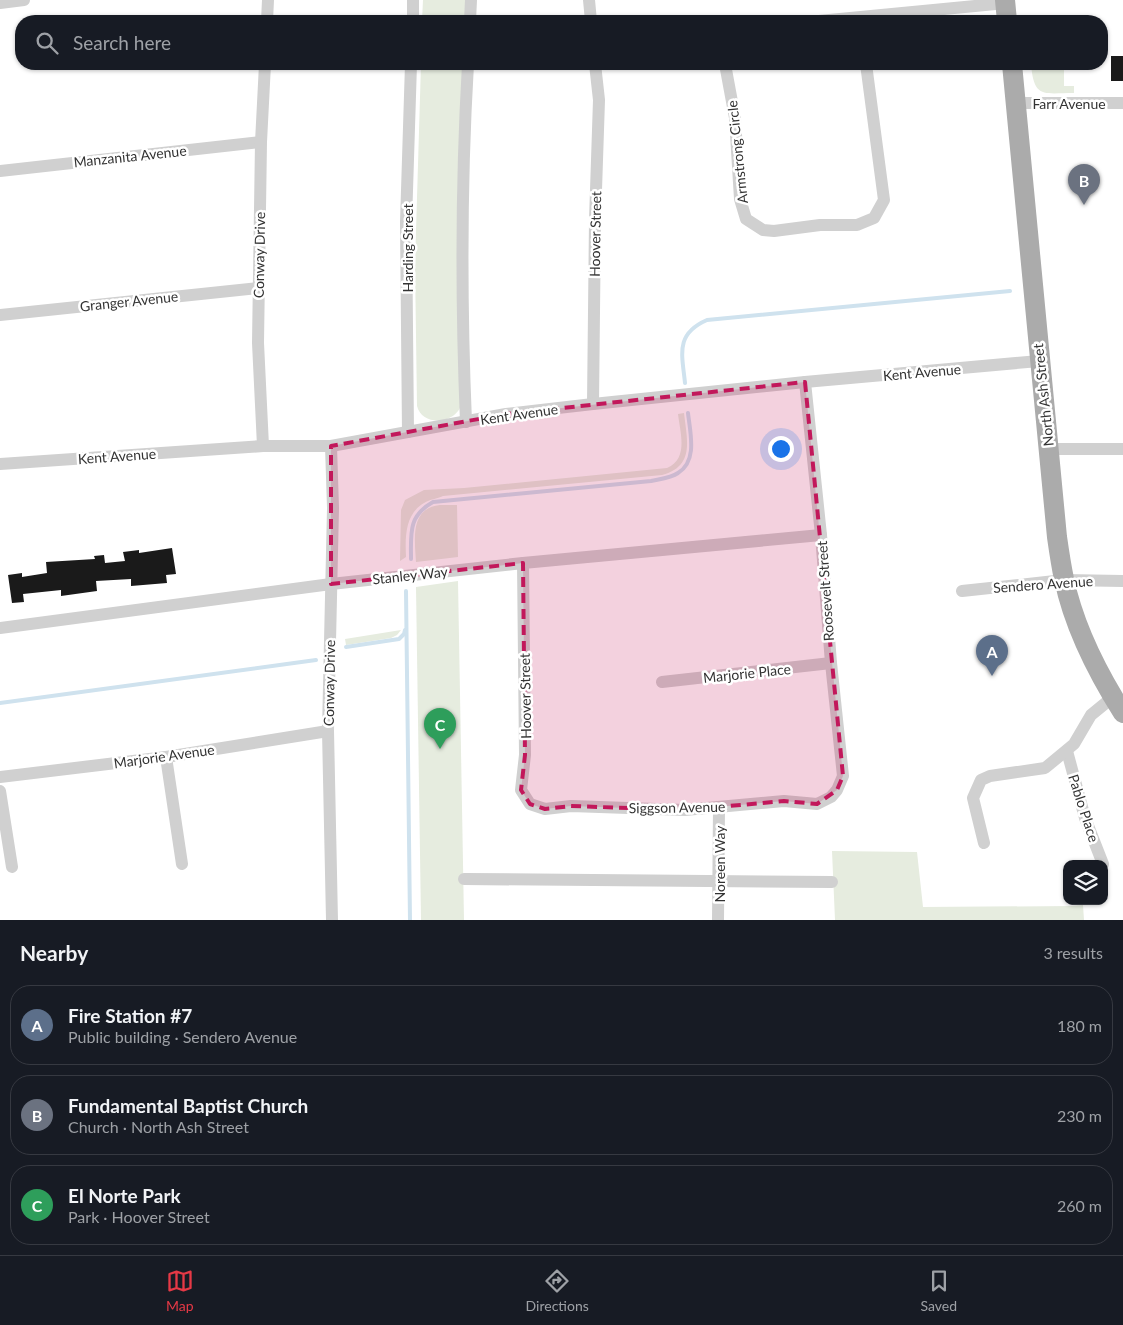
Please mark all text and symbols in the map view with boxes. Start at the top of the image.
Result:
search box [15,15,1108,70]
icon: search [33,29,61,57]
text: Search here [73,31,171,54]
street label: Farr Avenue [1032,95,1106,112]
street label: Armstrong Circle [723,100,751,204]
street label: Manzanita Avenue [73,142,187,170]
pin: B [1068,164,1100,205]
street label: Hoover Street [586,191,604,277]
street label: Harding Street [399,204,416,293]
street label: Conway Drive [250,212,268,298]
street label: Granger Avenue [79,287,179,315]
street label: North Ash Street [1029,343,1057,447]
street label: Kent Avenue [882,360,962,384]
street label: Kent Avenue [479,400,559,428]
your location [768,436,794,462]
street label: Kent Avenue [77,445,157,467]
street label: Roosevelt Street [813,540,837,642]
street label: Stanley Way [372,563,449,587]
street label: Sendero Avenue [992,572,1094,596]
pin: A [976,635,1008,676]
street label: Conway Drive [320,640,338,726]
street label: Hoover Street [516,653,534,739]
street label: Marjorie Place [702,660,792,686]
pin: C [424,708,456,749]
street label: Marjorie Avenue [113,741,215,771]
street label: Pablo Place [1065,772,1103,844]
street label: Siggson Avenue [629,798,725,816]
street label: Noreen Way [711,825,728,902]
map controls [1063,860,1108,905]
button: layers [1063,860,1108,905]
text: Nearby [20,940,88,965]
text: 3 results [1043,943,1103,962]
text: Fire Station #7 [68,1004,192,1027]
text: A [31,1016,43,1035]
text: 180 m [1057,1016,1102,1035]
text: Public building · Sendero Avenue [68,1027,297,1046]
text: Fundamental Baptist Church [68,1094,308,1117]
text: B [32,1106,42,1125]
text: 230 m [1057,1106,1102,1125]
text: Church · North Ash Street [68,1117,249,1136]
text: El Norte Park [68,1184,181,1207]
text: C [32,1196,42,1215]
text: 260 m [1057,1196,1102,1215]
text: Park · Hoover Street [68,1207,210,1226]
tab: Map [166,1267,194,1314]
tab: Directions [526,1267,589,1314]
tab: Saved [921,1267,957,1314]

